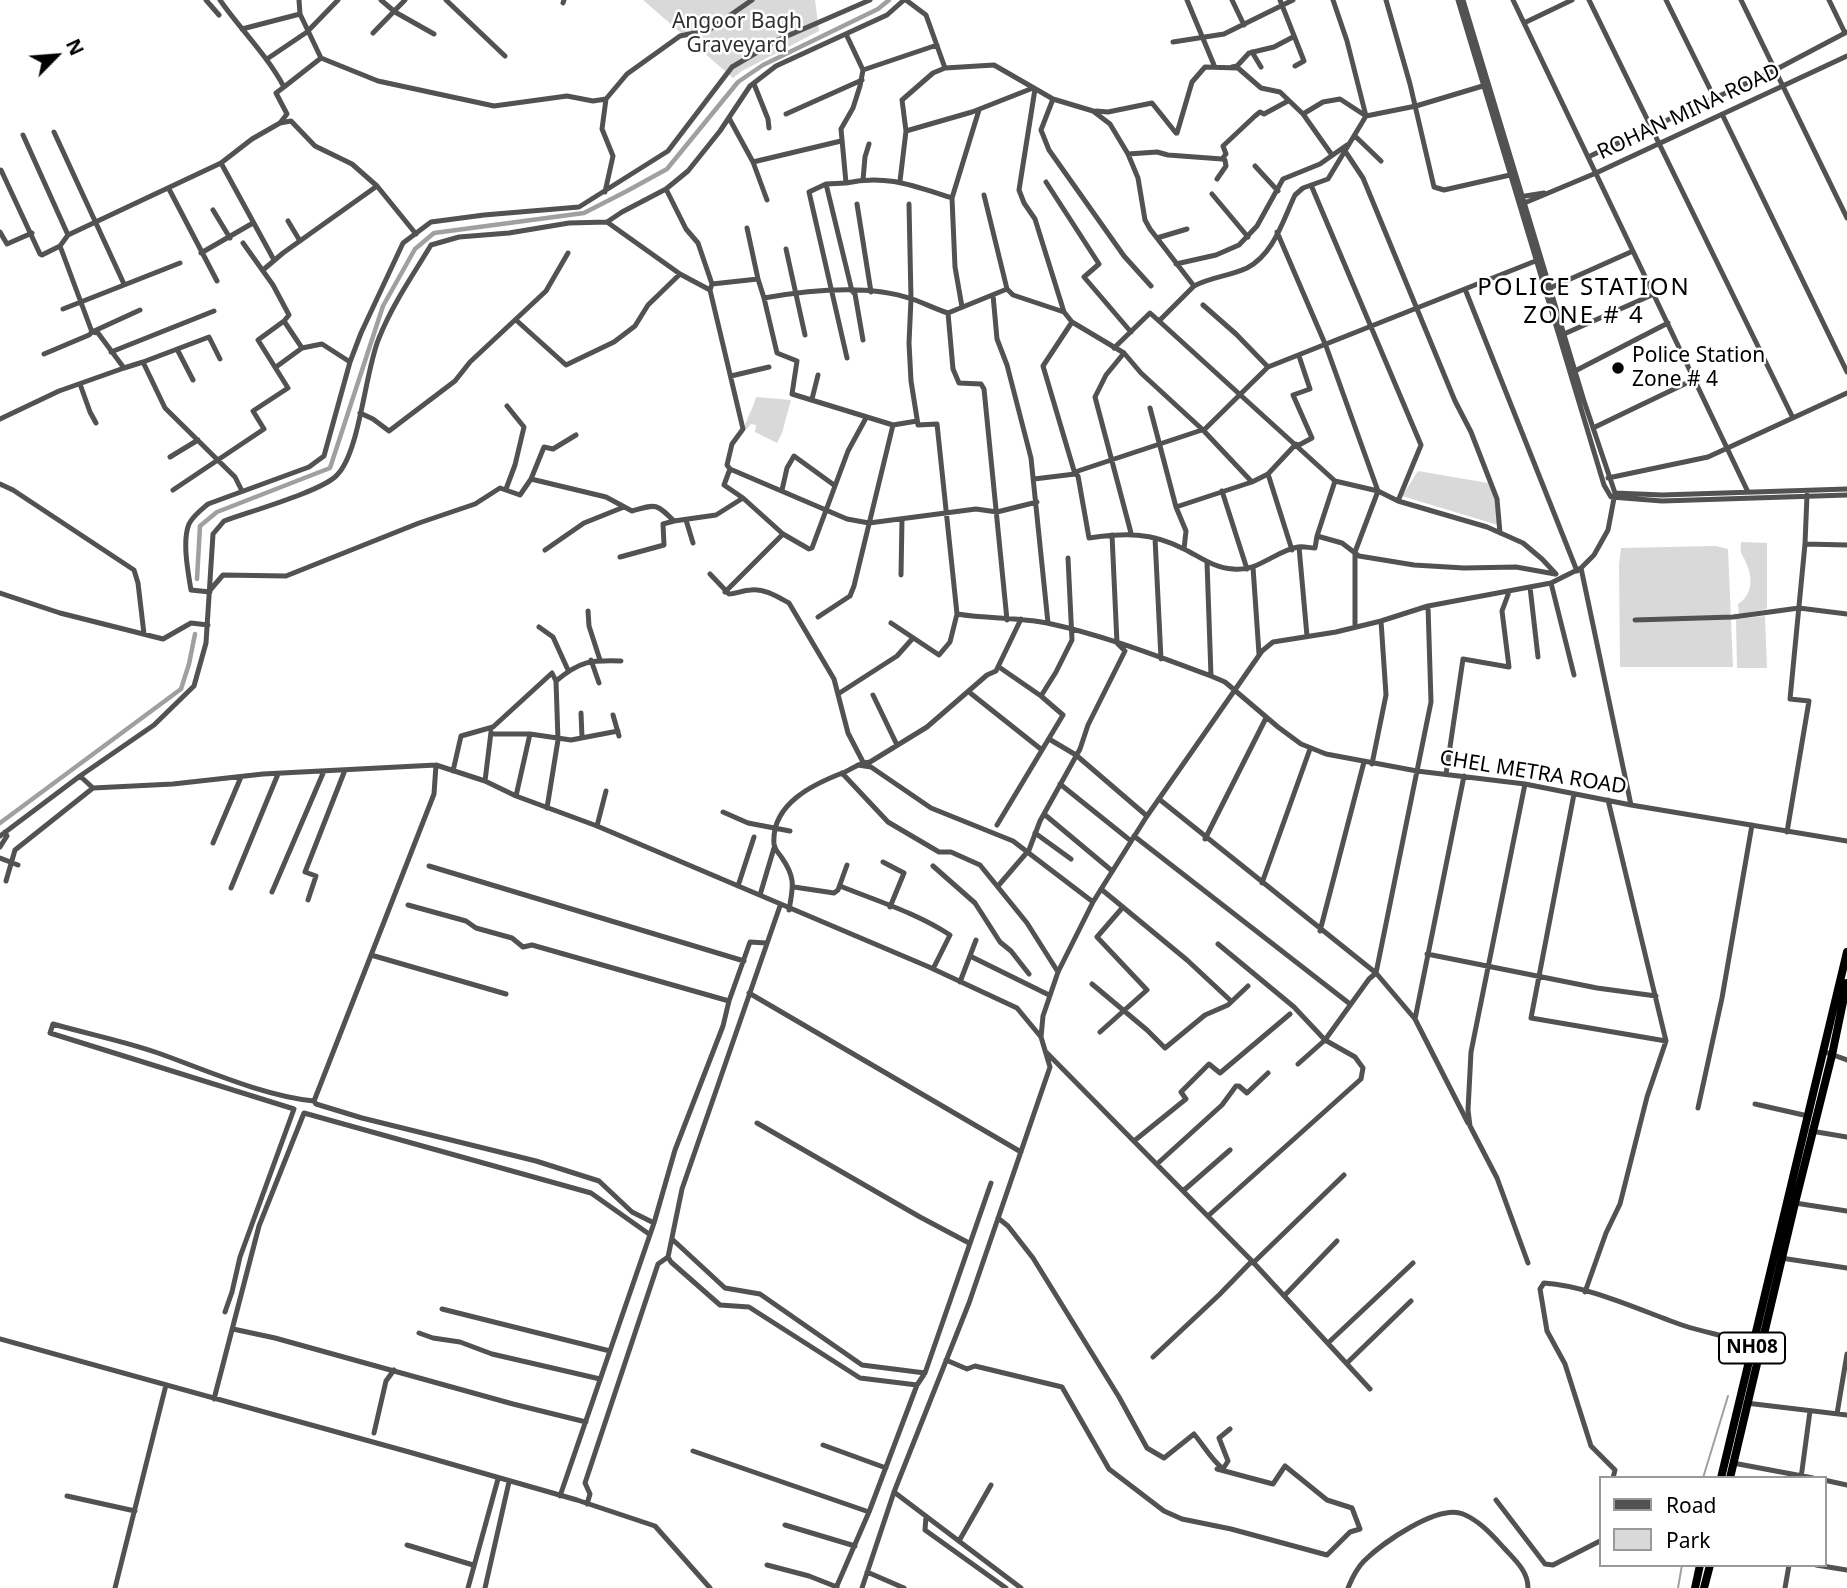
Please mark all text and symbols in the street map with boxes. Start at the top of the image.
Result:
park label: Angoor Bagh Graveyard [672,9,802,59]
north arrow [21,21,91,91]
text: N [60,35,90,60]
street label: ROHAN MINA ROAD [1594,59,1784,165]
district label: POLICE STATION ZONE # 4 [1479,274,1689,330]
place label: Police Station Zone # 4 [1632,343,1765,393]
marker: Police Station Zone # 4 [1610,360,1626,376]
street label: CHEL METRA ROAD [1438,746,1628,800]
road number: NH08 [1719,1332,1785,1364]
legend [1598,1476,1826,1567]
text: Road [1666,1491,1716,1519]
text: Park [1666,1526,1710,1554]

